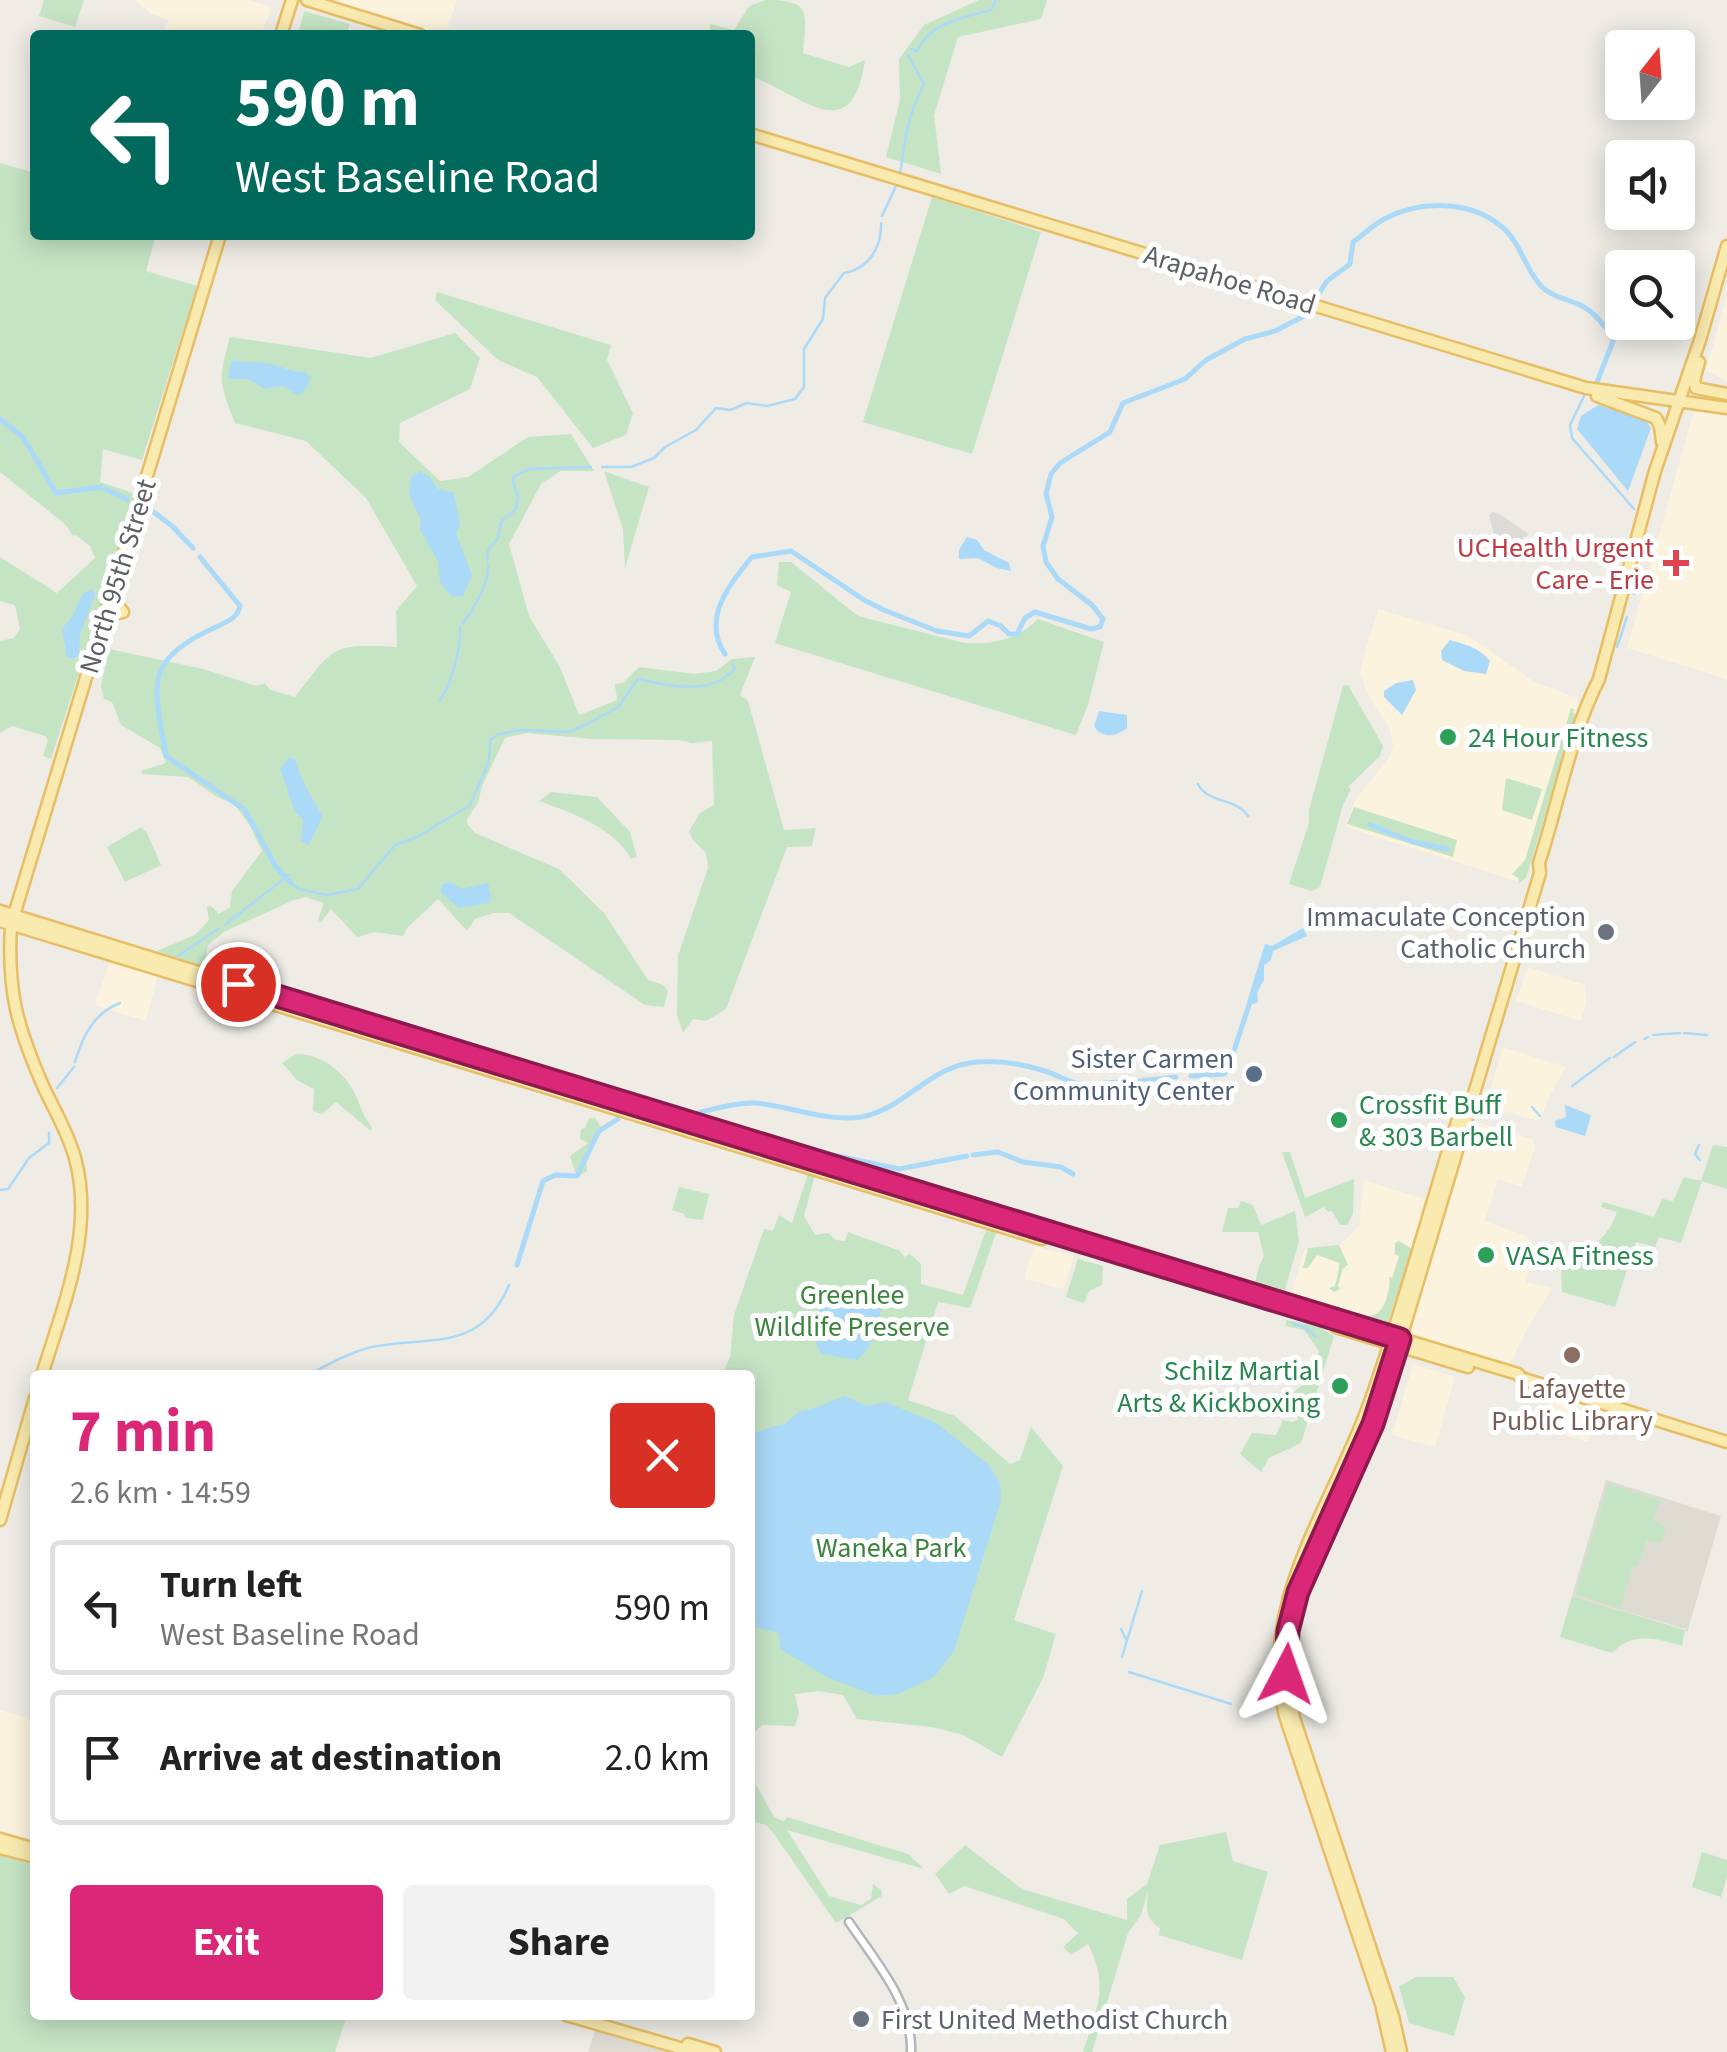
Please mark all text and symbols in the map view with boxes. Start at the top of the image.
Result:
north arrow [1605,30,1695,120]
map controls [1605,30,1695,340]
text: 590 m [235,53,420,153]
icon: left [70,70,200,200]
button: sound [1605,140,1695,230]
text: West Baseline Road [235,146,600,210]
street label: Arapahoe Road [1139,235,1320,325]
button: search [1605,250,1695,340]
street label: North 95th Street [69,474,167,679]
place label: UCHealth Urgent Care - Erie [1457,528,1655,600]
marker: UCHealth Urgent Care - Erie [1663,550,1689,576]
place label: 24 Hour Fitness [1468,718,1648,758]
marker: 24 Hour Fitness [1437,726,1459,748]
place label: Immaculate Conception Catholic Church [1306,897,1586,969]
marker: Immaculate Conception Catholic Church [1595,921,1617,943]
pin [196,942,281,1027]
icon: arrive [211,957,266,1012]
place label: Sister Carmen Community Center [1013,1039,1234,1111]
marker: Sister Carmen Community Center [1243,1063,1265,1085]
place label: Crossfit Buff & 303 Barbell [1359,1085,1513,1157]
marker: Crossfit Buff & 303 Barbell [1328,1109,1350,1131]
place label: VASA Fitness [1506,1236,1654,1276]
marker: VASA Fitness [1475,1244,1497,1266]
park label: Greenlee Wildlife Preserve [754,1275,950,1347]
marker: Lafayette Public Library [1561,1344,1583,1366]
place label: Schilz Martial Arts & Kickboxing [1117,1351,1320,1423]
place label: Lafayette Public Library [1491,1369,1653,1441]
marker: Schilz Martial Arts & Kickboxing [1329,1375,1351,1397]
text: 7 min [70,1390,216,1475]
button: close [610,1403,715,1508]
text: 2.6 km · 14:59 [70,1470,251,1516]
park label: Waneka Park [816,1528,966,1568]
text: Turn left [160,1558,302,1612]
icon: left [75,1580,130,1635]
text: 590 m [614,1581,710,1635]
text: West Baseline Road [160,1612,420,1658]
position arrow [1234,1622,1338,1726]
icon: arrive [75,1730,130,1785]
text: Arrive at destination [160,1731,502,1785]
text: 2.0 km [605,1731,710,1785]
button: Exit [70,1885,383,2000]
button: Share [403,1885,715,2000]
place label: First United Methodist Church [881,2000,1228,2040]
marker: First United Methodist Church [850,2008,872,2030]

